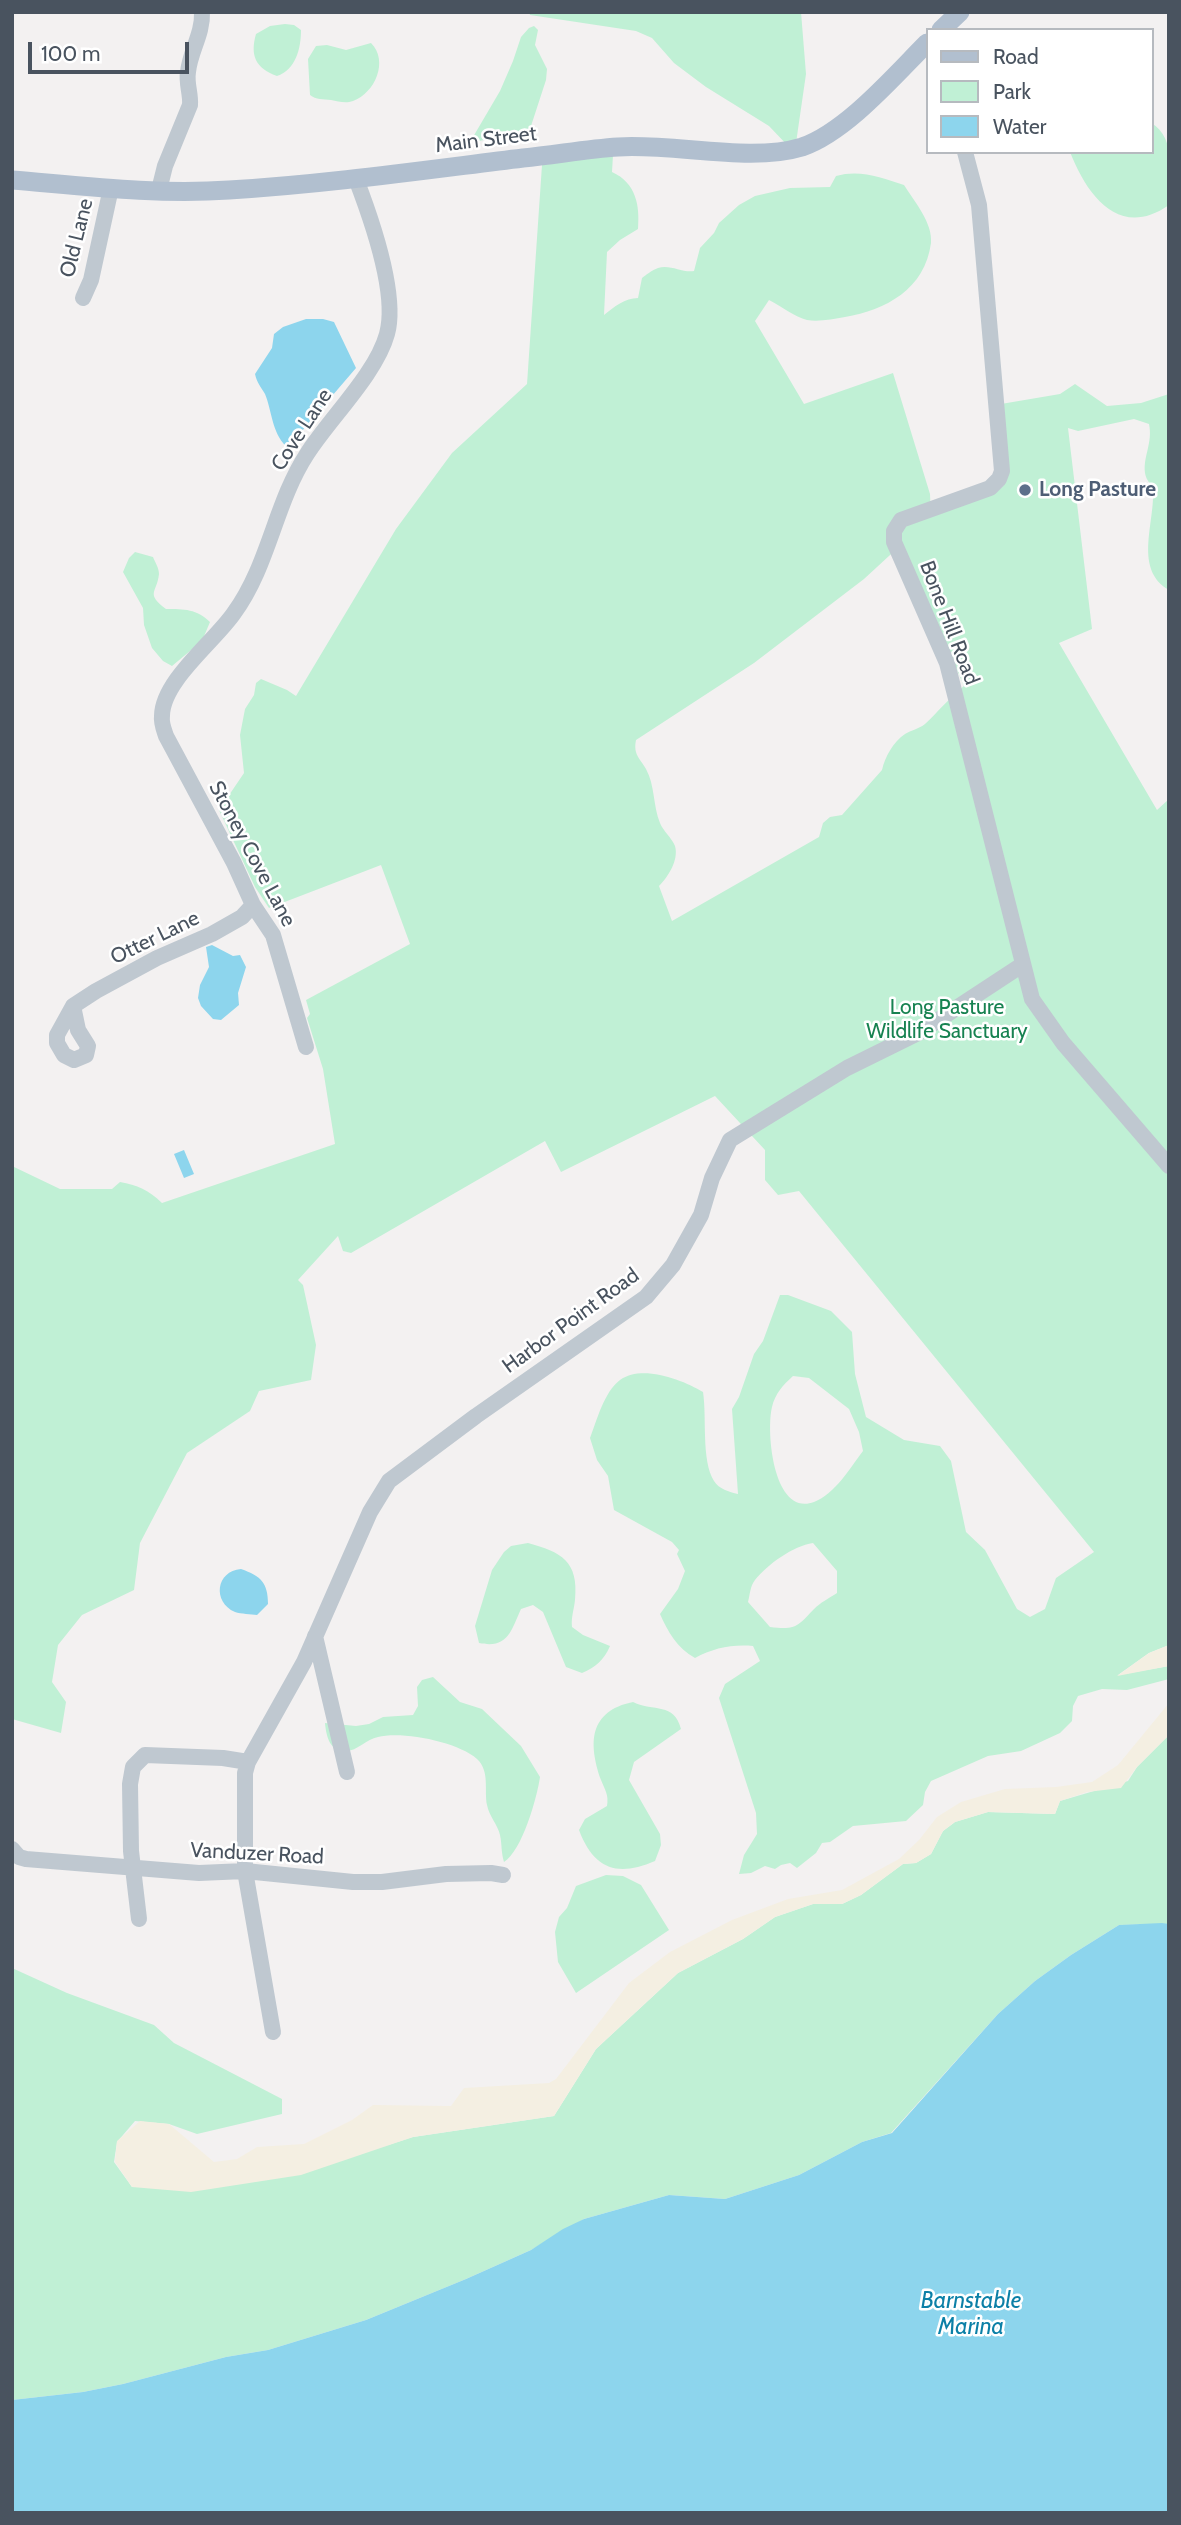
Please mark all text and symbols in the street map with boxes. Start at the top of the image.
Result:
scale bar [32,28,192,72]
legend [926,28,1153,154]
text: 100 m [41,41,100,66]
text: Road [993,44,1039,69]
text: Park [993,79,1031,104]
text: Water [993,114,1046,139]
street label: Main Street [434,121,538,159]
street label: Old Lane [55,196,99,280]
street label: Cove Lane [266,384,338,476]
place label: Long Pasture [1039,477,1156,503]
marker: Long Pasture [1017,482,1033,498]
street label: Bone Hill Road [914,558,984,688]
street label: Stoney Cove Lane [203,777,301,931]
street label: Otter Lane [107,906,203,970]
park label: Long Pasture Wildlife Sanctuary [866,995,1028,1045]
street label: Harbor Point Road [498,1263,644,1379]
street label: Vanduzer Road [190,1838,324,1870]
water label: Barnstable Marina [921,2287,1021,2341]

